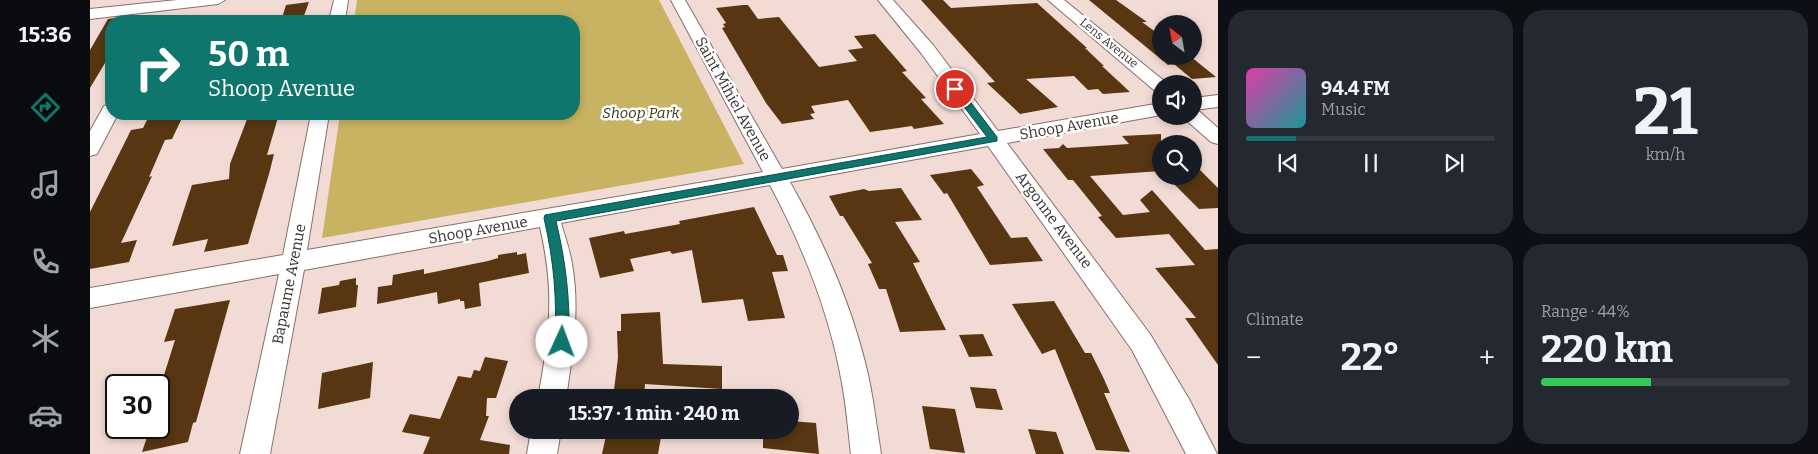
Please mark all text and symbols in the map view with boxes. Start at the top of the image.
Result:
street label: Lens Avenue [1077,15,1141,71]
north arrow [1152,15,1202,65]
map controls [1152,15,1202,185]
text: 15:36 [19,21,71,48]
text: 50 m [208,33,289,75]
street label: Saint Mihiel Avenue [691,34,775,164]
icon: right [125,35,190,100]
pin [934,68,976,110]
text: 21 [1633,73,1698,151]
text: Shoop Avenue [208,75,355,102]
icon: arrive [941,75,969,103]
button: sound [1152,75,1202,125]
text: 94.4 FM [1321,77,1390,100]
icon: directions [28,90,63,125]
text: Music [1321,100,1366,119]
park label: Shoop Park [602,104,681,122]
street label: Shoop Avenue [1018,108,1120,144]
button: search [1152,135,1202,185]
text: km/h [1646,145,1685,164]
icon: previous [1274,149,1302,177]
icon: pause [1357,149,1385,177]
icon: next [1440,149,1468,177]
icon: music [28,167,63,202]
street label: Argonne Avenue [1012,168,1096,272]
street label: Shoop Avenue [427,212,529,248]
street label: Bapaume Avenue [269,222,309,346]
icon: phone [28,244,63,279]
text: Range · 44% [1541,302,1630,321]
text: Climate [1246,310,1304,329]
position arrow [535,315,587,367]
icon: climate [28,321,63,356]
text: 220 km [1541,326,1673,372]
text: 22° [1340,334,1400,380]
text: − [1246,341,1261,374]
text: + [1479,341,1495,374]
speed limit sign: 30 [105,374,170,439]
icon: car [28,398,63,433]
text: 15:37 · 1 min · 240 m [569,402,739,425]

